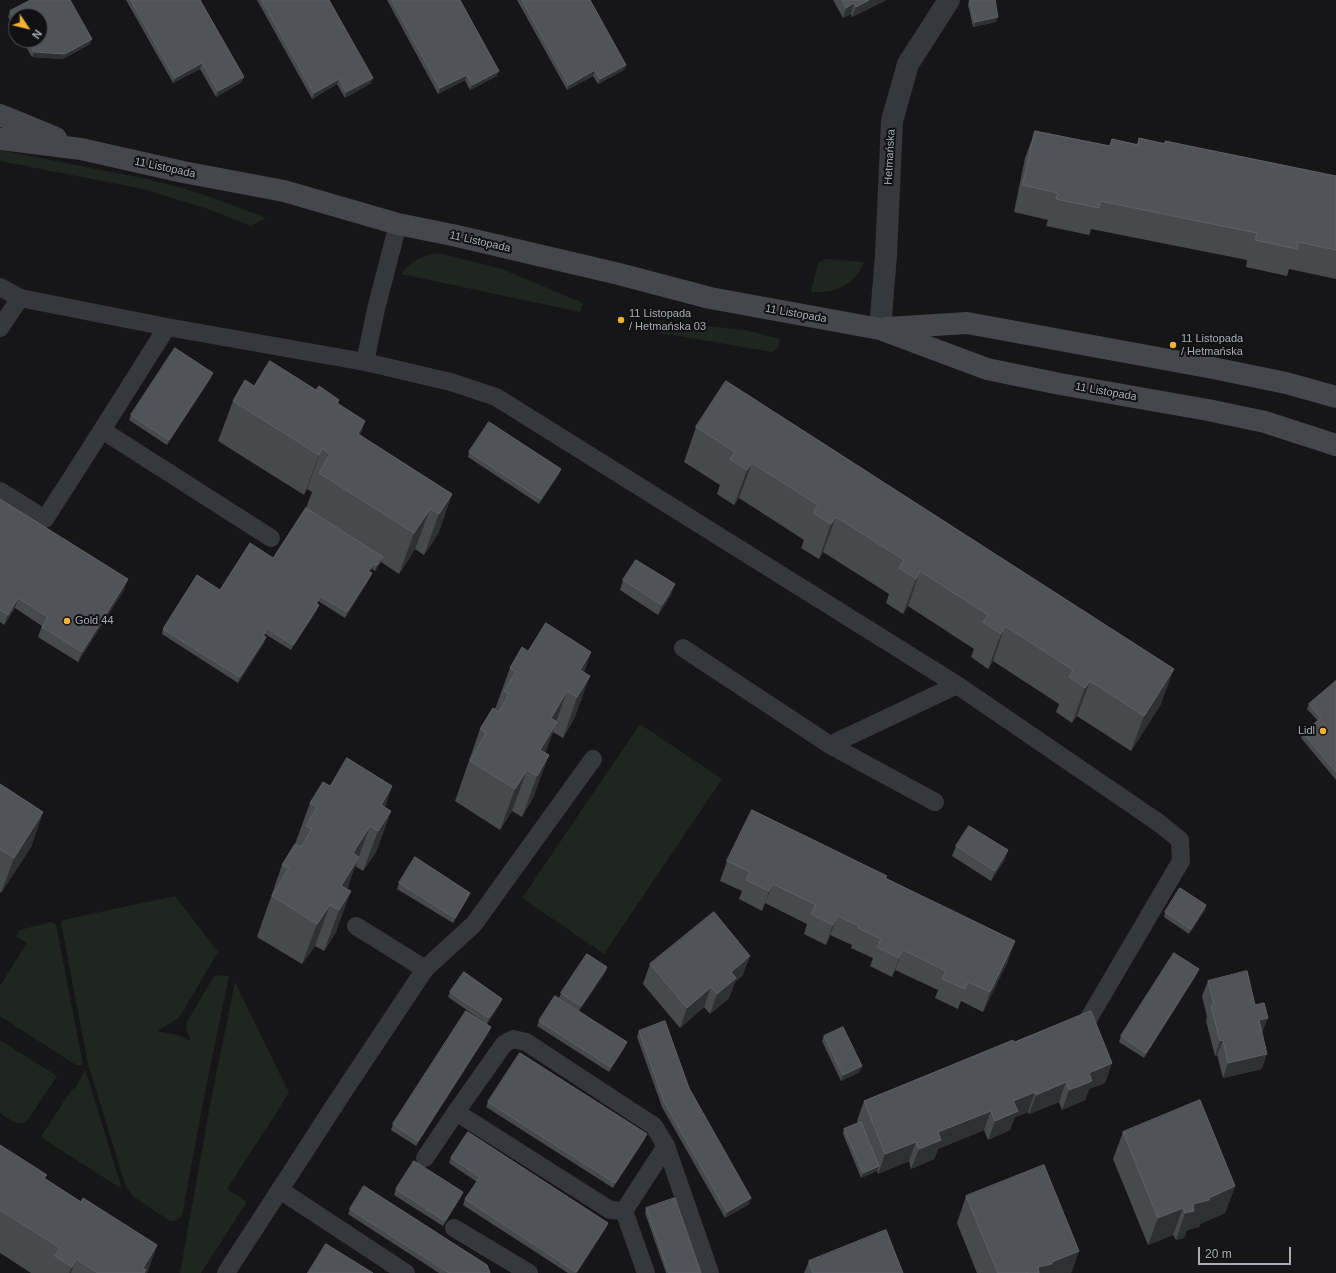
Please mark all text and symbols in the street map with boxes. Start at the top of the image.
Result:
north arrow [8,8,48,48]
text: N [30,28,44,41]
street label: Hetmańska [882,129,898,185]
street label: 11 Listopada [133,155,197,181]
street label: 11 Listopada [448,229,512,255]
street label: 11 Listopada [764,302,828,326]
place label: 11 Listopada / Hetmańska 03 [629,307,706,333]
marker: 11 Listopada / Hetmańska 03 [616,315,626,325]
place label: 11 Listopada / Hetmańska [1181,332,1243,358]
marker: 11 Listopada / Hetmańska [1168,340,1178,350]
street label: 11 Listopada [1074,380,1138,404]
place label: Gold 44 [75,614,114,628]
marker: Gold 44 [62,616,72,626]
place label: Lidl [1298,724,1315,738]
marker: Lidl [1318,726,1328,736]
scale bar [1200,1239,1293,1265]
text: 20 m [1205,1247,1232,1261]

